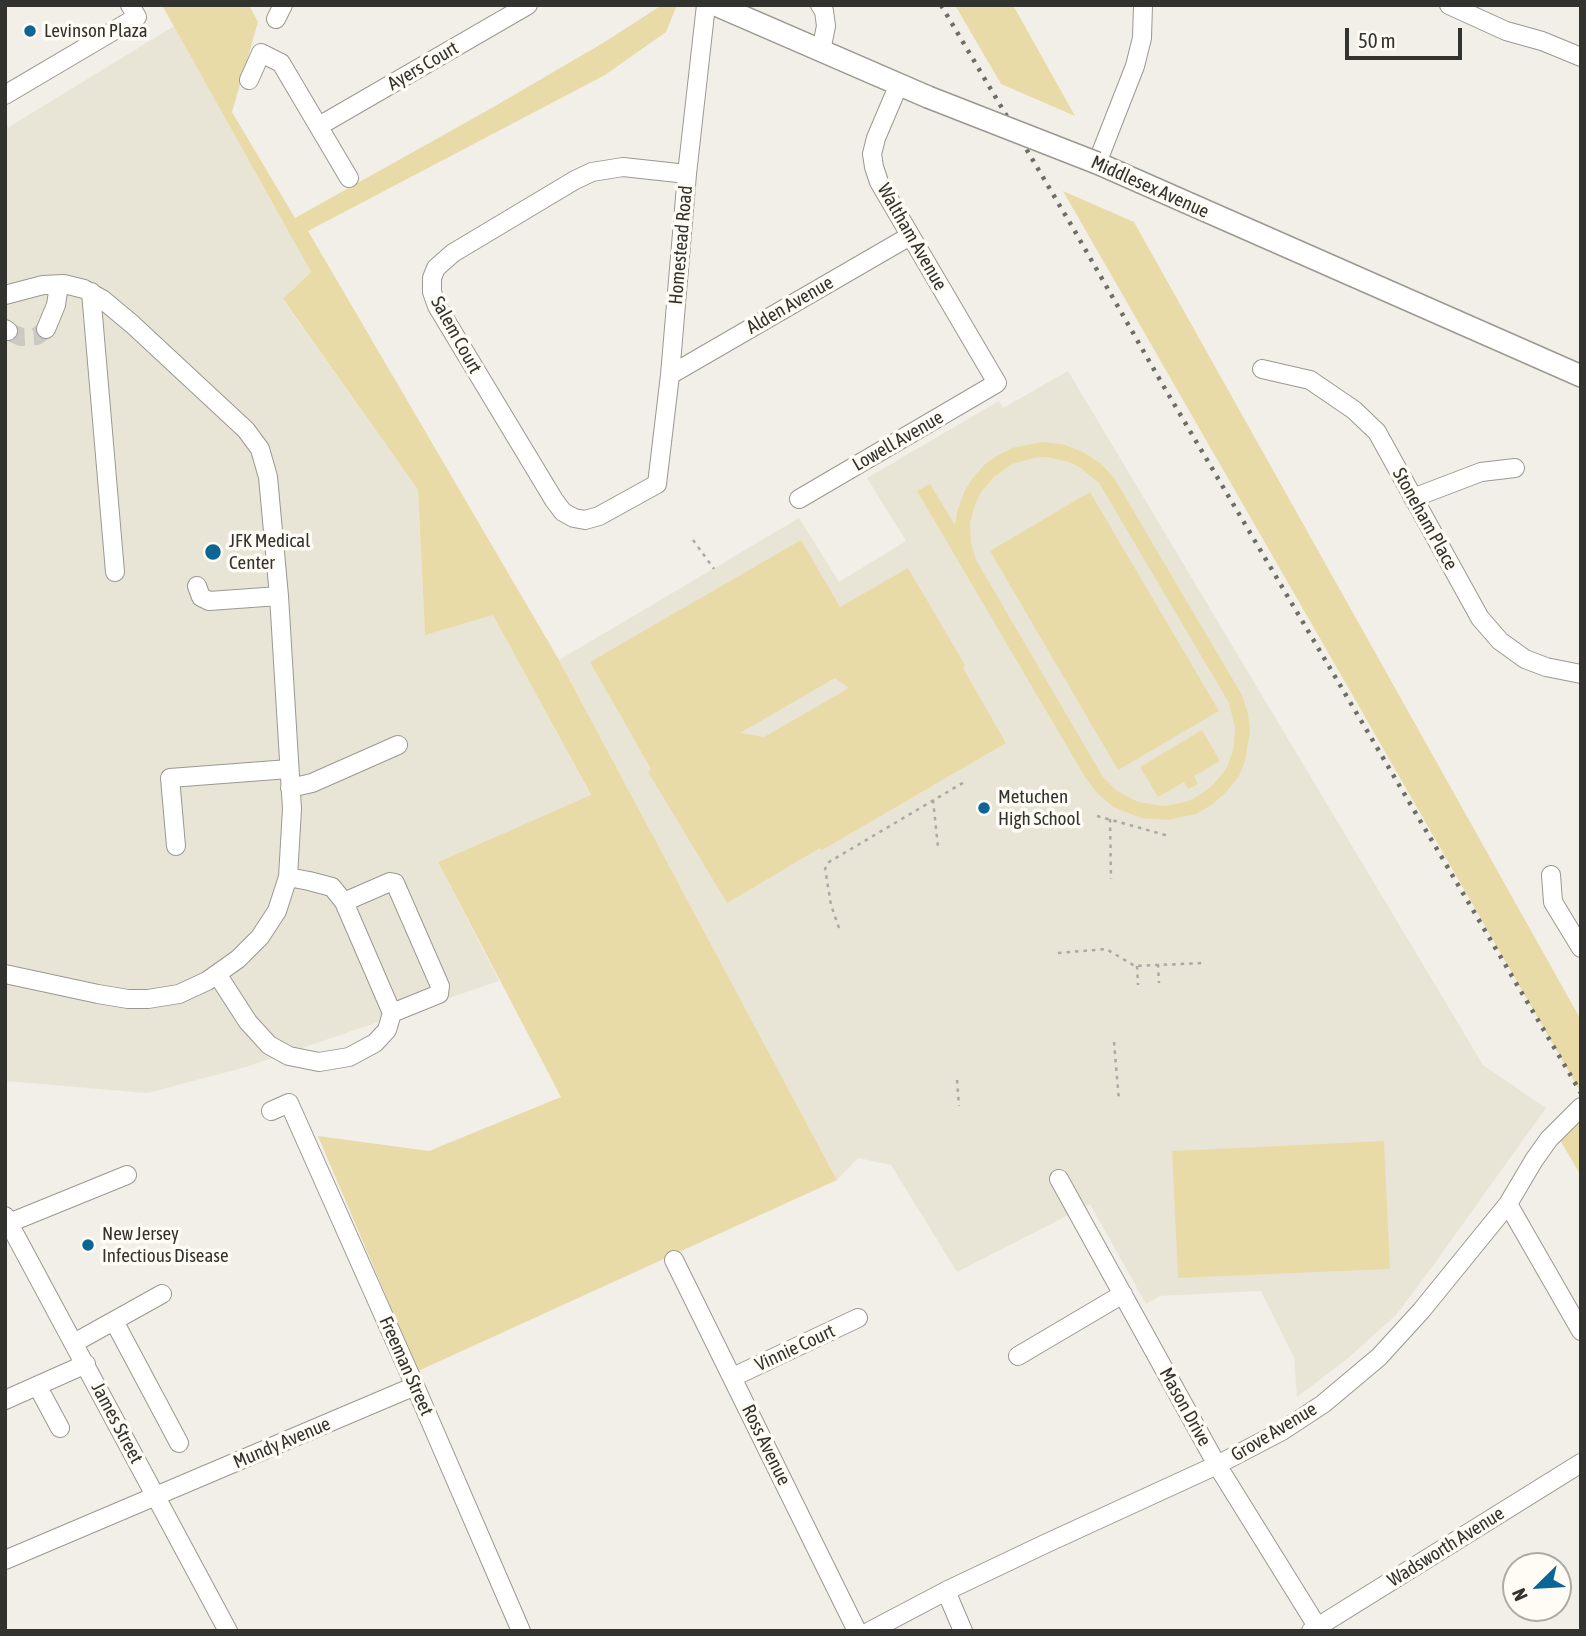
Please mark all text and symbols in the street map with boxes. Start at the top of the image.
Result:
scale bar [1348,14,1465,58]
place label: Levinson Plaza [44,20,148,42]
marker: Levinson Plaza [22,23,38,39]
text: 50 m [1358,28,1396,52]
street label: Ayers Court [384,37,462,95]
street label: Middlesex Avenue [1088,151,1212,223]
street label: Waltham Avenue [872,180,952,294]
street label: Homestead Road [664,184,698,306]
street label: Alden Avenue [743,271,837,339]
street label: Salem Court [426,293,486,377]
street label: Lowell Avenue [849,406,947,476]
street label: Stoneham Place [1388,464,1462,574]
place label: JFK Medical Center [229,530,310,574]
marker: JFK Medical Center [203,542,223,562]
place label: Metuchen High School [998,786,1081,830]
marker: Metuchen High School [976,800,992,816]
place label: New Jersey Infectious Disease [102,1223,229,1267]
marker: New Jersey Infectious Disease [80,1237,96,1253]
street label: Freeman Street [374,1313,438,1419]
street label: Vinnie Court [752,1320,838,1376]
street label: Mason Drive [1154,1364,1216,1450]
street label: James Street [86,1379,148,1467]
street label: Grove Avenue [1227,1398,1321,1466]
street label: Ross Avenue [737,1401,795,1489]
street label: Mundy Avenue [230,1412,334,1474]
street label: Wadsworth Avenue [1384,1502,1508,1592]
north arrow [1502,1552,1572,1622]
text: N [1507,1585,1532,1604]

